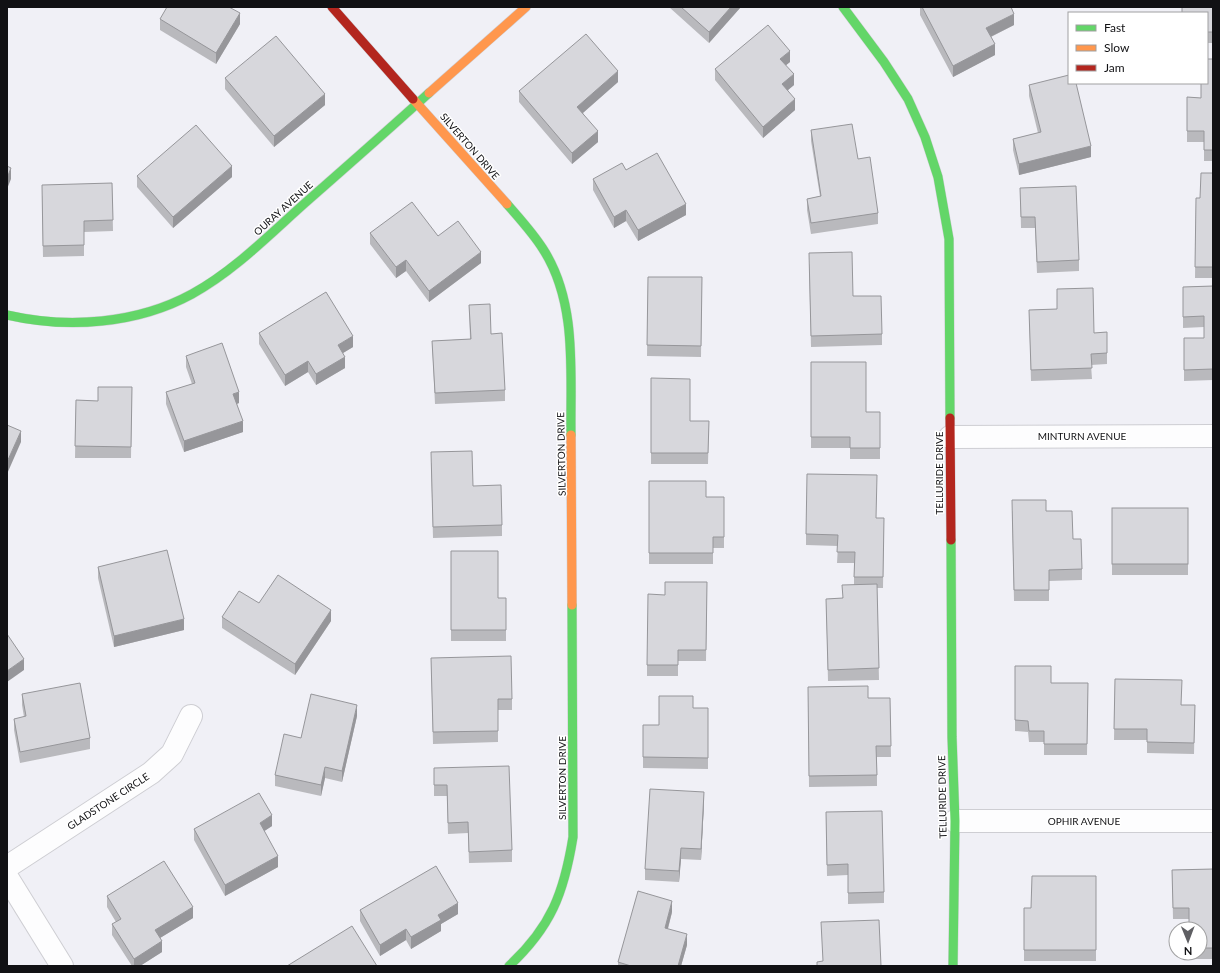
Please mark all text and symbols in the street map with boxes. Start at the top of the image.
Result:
legend [1068,12,1208,84]
text: Fast [1104,20,1126,35]
text: Slow [1104,40,1130,55]
text: Jam [1104,60,1125,75]
street label: SILVERTON DRIVE [438,110,502,182]
street label: OURAY AVENUE [251,178,315,238]
street label: SILVERTON DRIVE [554,412,568,496]
street label: MINTURN AVENUE [1038,430,1127,442]
street label: TELLURIDE DRIVE [933,431,945,515]
street label: SILVERTON DRIVE [556,736,568,820]
street label: TELLURIDE DRIVE [935,755,949,839]
street label: GLADSTONE CIRCLE [65,770,151,832]
street label: OPHIR AVENUE [1048,815,1120,827]
north arrow [1168,921,1208,961]
text: N [1184,945,1193,958]

